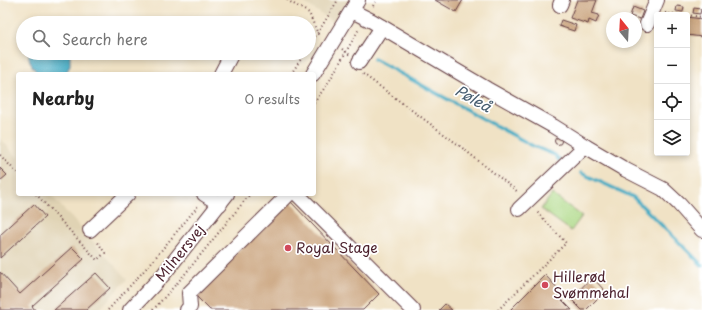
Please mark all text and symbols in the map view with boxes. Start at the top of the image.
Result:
north arrow [606,12,642,48]
map controls [654,12,690,156]
button: + [654,12,690,48]
search box [16,16,316,60]
icon: search [30,27,52,49]
text: Search here [62,27,148,50]
button: − [654,48,690,84]
water label: Pøleå [451,78,497,117]
button: locate [654,84,690,120]
text: Nearby [32,85,94,111]
text: 0 results [245,89,300,108]
button: layers [654,120,690,156]
street label: Milnersvej [150,220,209,286]
place label: Royal Stage [296,237,378,258]
marker: Royal Stage [283,243,293,253]
place label: Hillerød Svømmehal [553,266,630,303]
marker: Hillerød Svømmehal [540,280,550,290]

